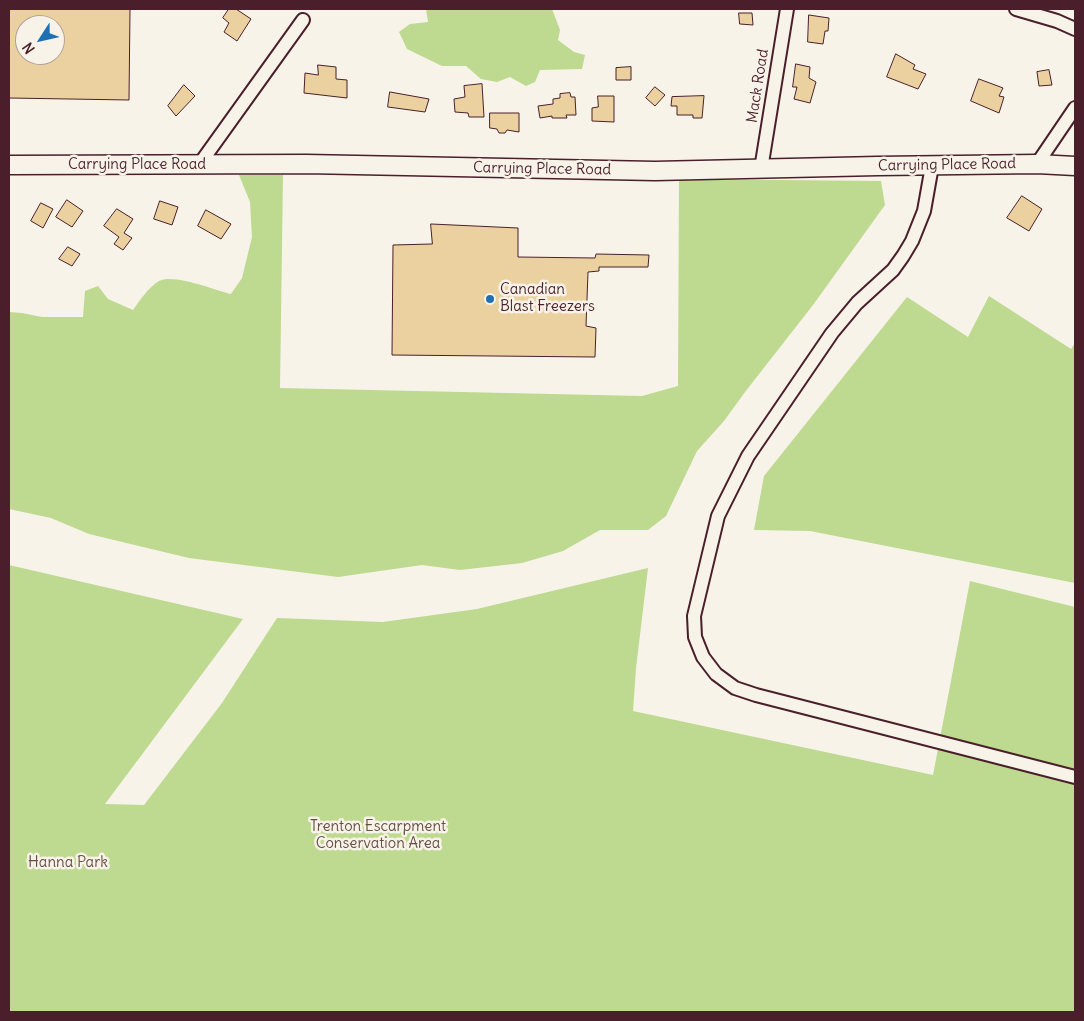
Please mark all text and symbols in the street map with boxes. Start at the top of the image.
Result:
north arrow [15,15,65,65]
text: N [18,39,39,57]
street label: Mack Road [743,48,773,124]
street label: Carrying Place Road [878,155,1016,175]
street label: Carrying Place Road [68,156,206,174]
street label: Carrying Place Road [473,159,611,179]
place label: Canadian Blast Freezers [500,281,595,316]
marker: Canadian Blast Freezers [484,293,496,305]
park label: Trenton Escarpment Conservation Area [310,818,446,853]
park label: Hanna Park [28,854,108,872]

